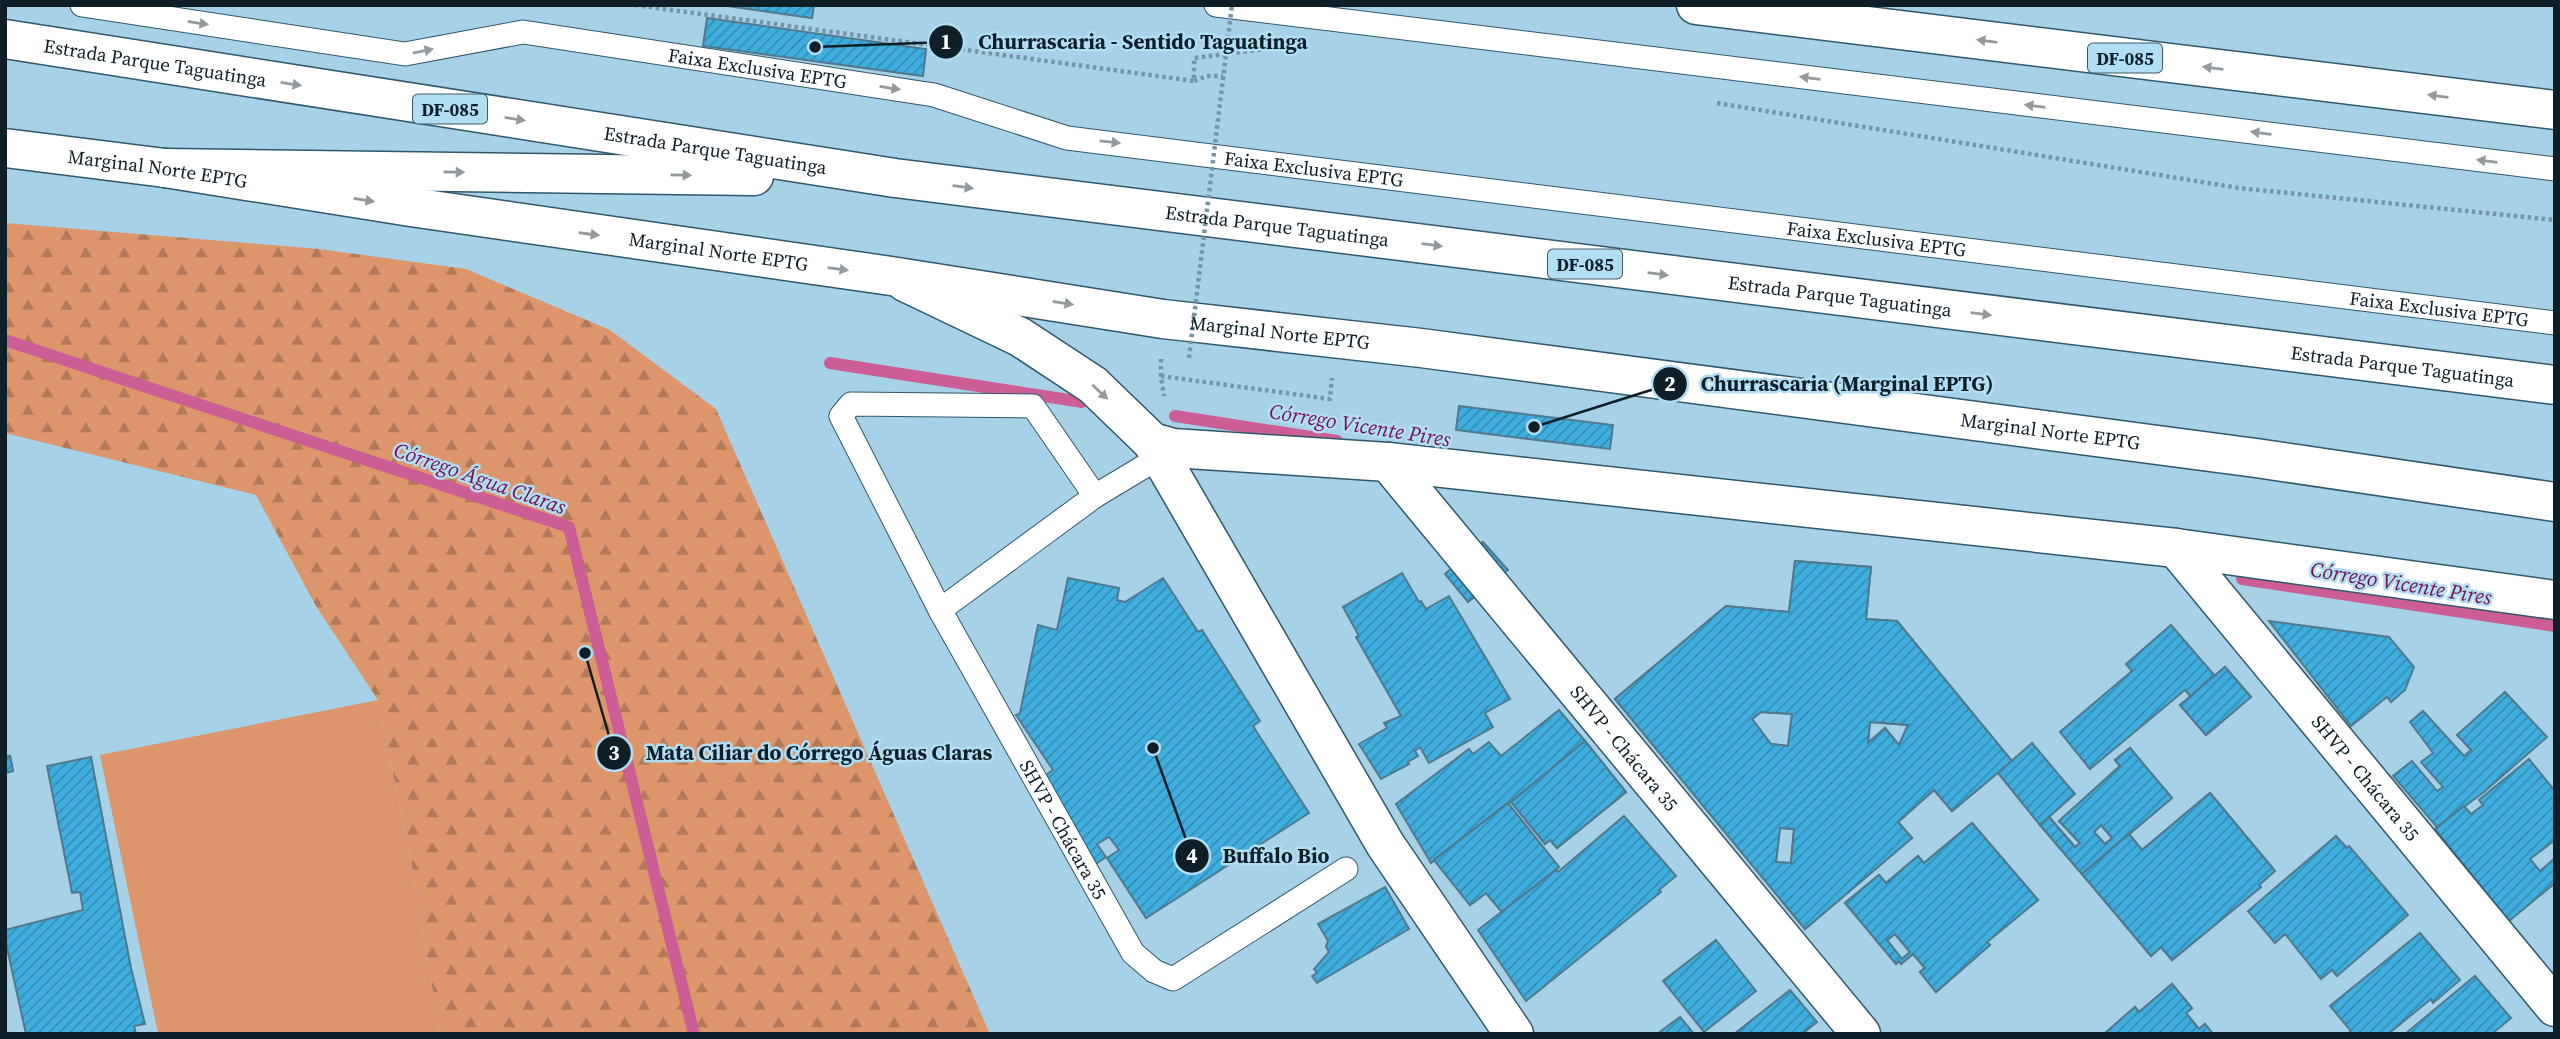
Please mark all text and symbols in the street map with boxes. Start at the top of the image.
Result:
one-way arrow [187,18,209,29]
callout: Churrascaria - Sentido Taguatinga [929,21,1321,63]
text: 1 [940,27,952,56]
text: Churrascaria - Sentido Taguatinga [978,27,1309,56]
street label: Estrada Parque Taguatinga [42,32,269,93]
one-way arrow [1976,35,1998,46]
street label: Faixa Exclusiva EPTG [666,41,849,94]
road number: DF-085 [2088,44,2162,72]
one-way arrow [412,45,434,56]
one-way arrow [2201,63,2223,74]
one-way arrow [1798,73,1820,84]
one-way arrow [280,79,302,90]
one-way arrow [879,83,901,94]
one-way arrow [2427,90,2449,101]
road number: DF-085 [413,94,487,124]
one-way arrow [2024,100,2046,111]
one-way arrow [504,114,526,125]
street label: Estrada Parque Taguatinga [602,120,829,180]
one-way arrow [2250,128,2272,139]
one-way arrow [1099,137,1121,148]
street label: Marginal Norte EPTG [66,143,249,194]
street label: Faixa Exclusiva EPTG [1223,145,1405,193]
one-way arrow [2476,155,2498,166]
one-way arrow [443,166,465,178]
one-way arrow [670,169,692,181]
one-way arrow [952,181,974,192]
one-way arrow [353,195,375,206]
street label: Estrada Parque Taguatinga [1164,199,1391,253]
street label: Faixa Exclusiva EPTG [1785,215,1968,263]
street label: Marginal Norte EPTG [627,225,810,277]
one-way arrow [578,228,600,239]
one-way arrow [1421,240,1443,251]
road number: DF-085 [1548,250,1622,278]
one-way arrow [827,263,849,274]
one-way arrow [1647,268,1669,279]
street label: Estrada Parque Taguatinga [1727,269,1954,323]
street label: Faixa Exclusiva EPTG [2348,285,2530,333]
one-way arrow [1052,298,1074,309]
one-way arrow [1970,308,1992,319]
street label: Marginal Norte EPTG [1188,309,1371,355]
street label: Estrada Parque Taguatinga [2289,339,2516,393]
callout: Churrascaria (Marginal EPTG) [1652,363,2008,405]
text: 2 [1664,369,1676,398]
text: Churrascaria (Marginal EPTG) [1701,369,1993,398]
one-way arrow [1091,383,1108,399]
water label: Córrego Vicente Pires [1267,396,1453,454]
street label: Marginal Norte EPTG [1959,406,2142,456]
water label: Córrego Água Claras [390,435,570,521]
water label: Córrego Vicente Pires [2308,554,2494,612]
street label: SHVP - Chácara 35 [1565,679,1684,816]
street label: SHVP - Chácara 35 [2306,709,2426,846]
callout: Mata Ciliar do Córrego Águas Claras [597,732,1007,774]
text: 3 [608,738,620,767]
text: Mata Ciliar do Córrego Águas Claras [646,738,993,767]
street label: SHVP - Chácara 35 [1014,755,1113,904]
callout: Buffalo Bio [1174,835,1344,877]
text: 4 [1186,841,1198,870]
text: Buffalo Bio [1223,841,1330,870]

